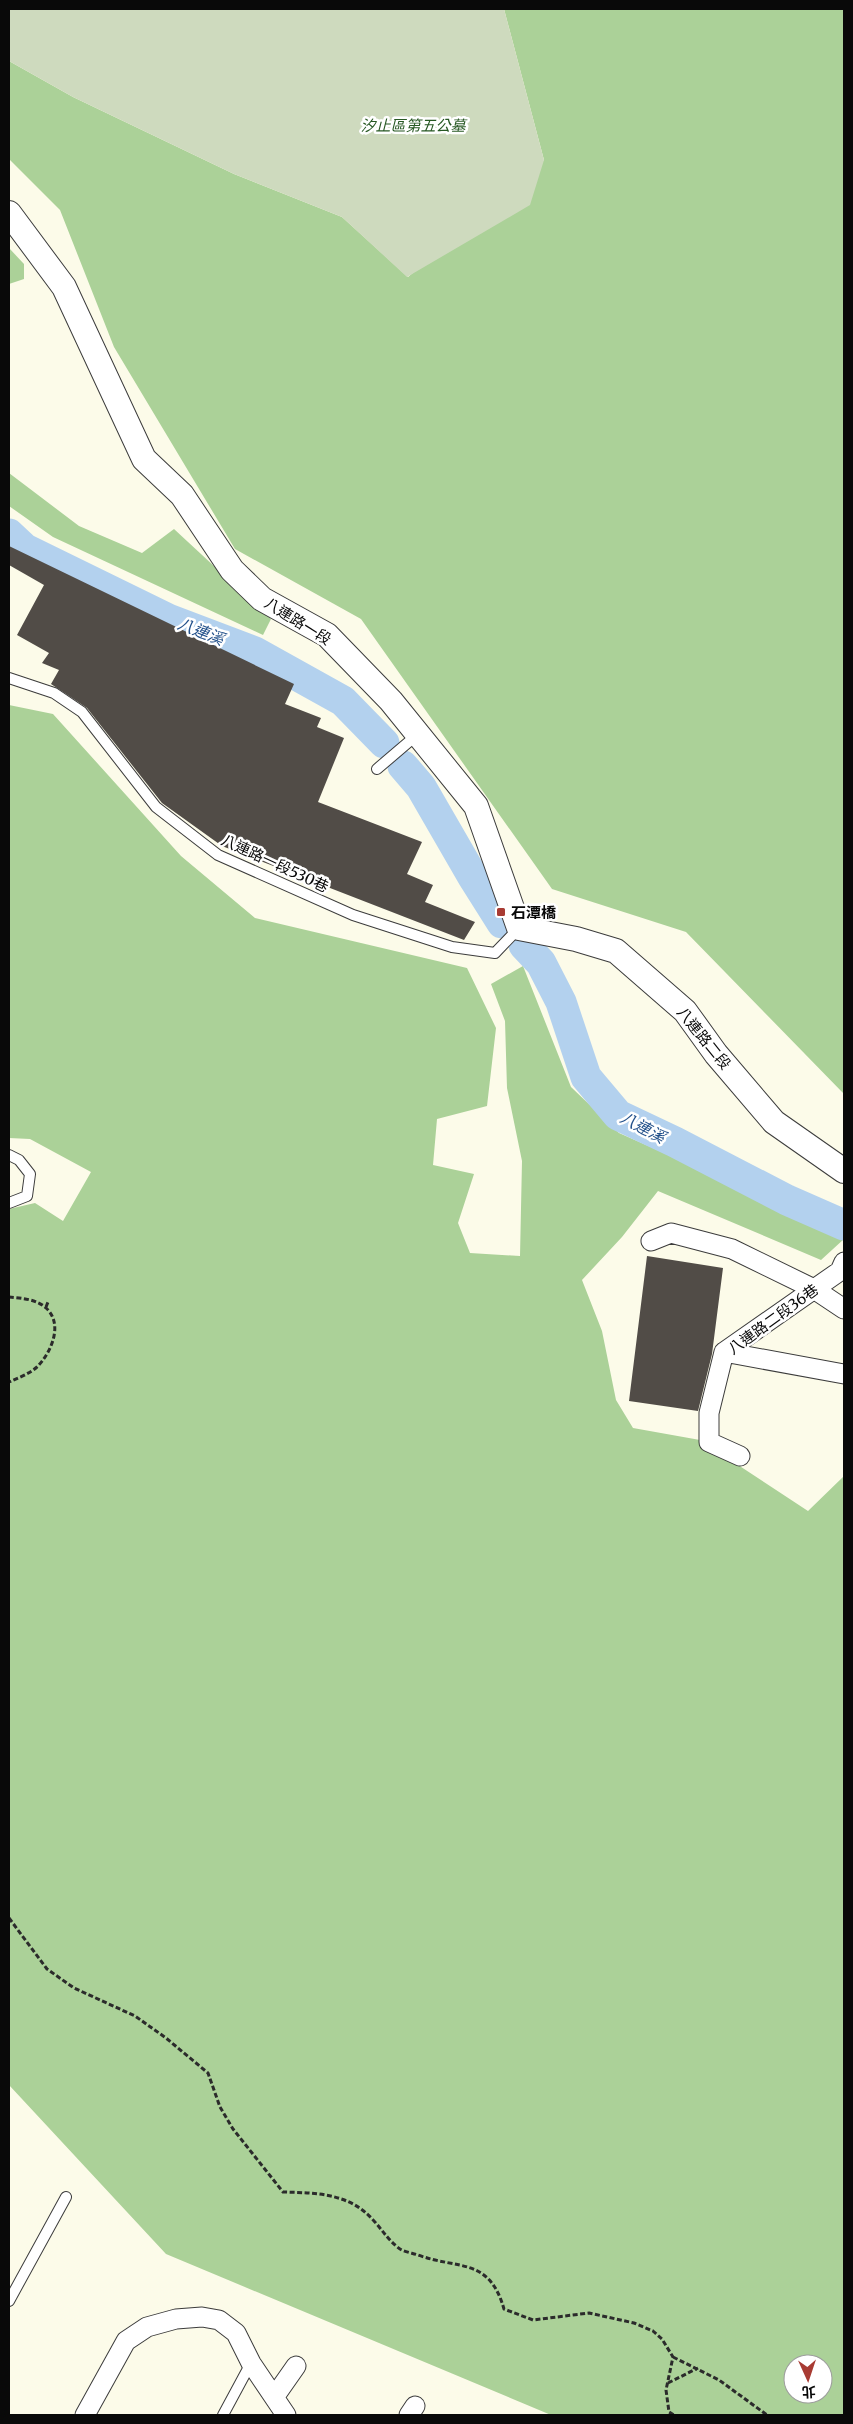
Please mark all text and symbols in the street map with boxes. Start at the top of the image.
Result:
park label: 汐止區第五公墓 [360,116,468,135]
street label: 八連路一段 [261,593,335,649]
water label: 八連溪 [175,613,229,650]
street label: 八連路一段530巷 [218,830,332,896]
place label: 石潭橋 [511,903,557,922]
marker: 石潭橋 [495,906,507,918]
street label: 八連路二段 [673,1003,735,1073]
water label: 八連溪 [617,1107,671,1148]
street label: 八連路二段36巷 [724,1280,822,1358]
north arrow [783,2354,833,2404]
text: 北 [801,2383,816,2401]

